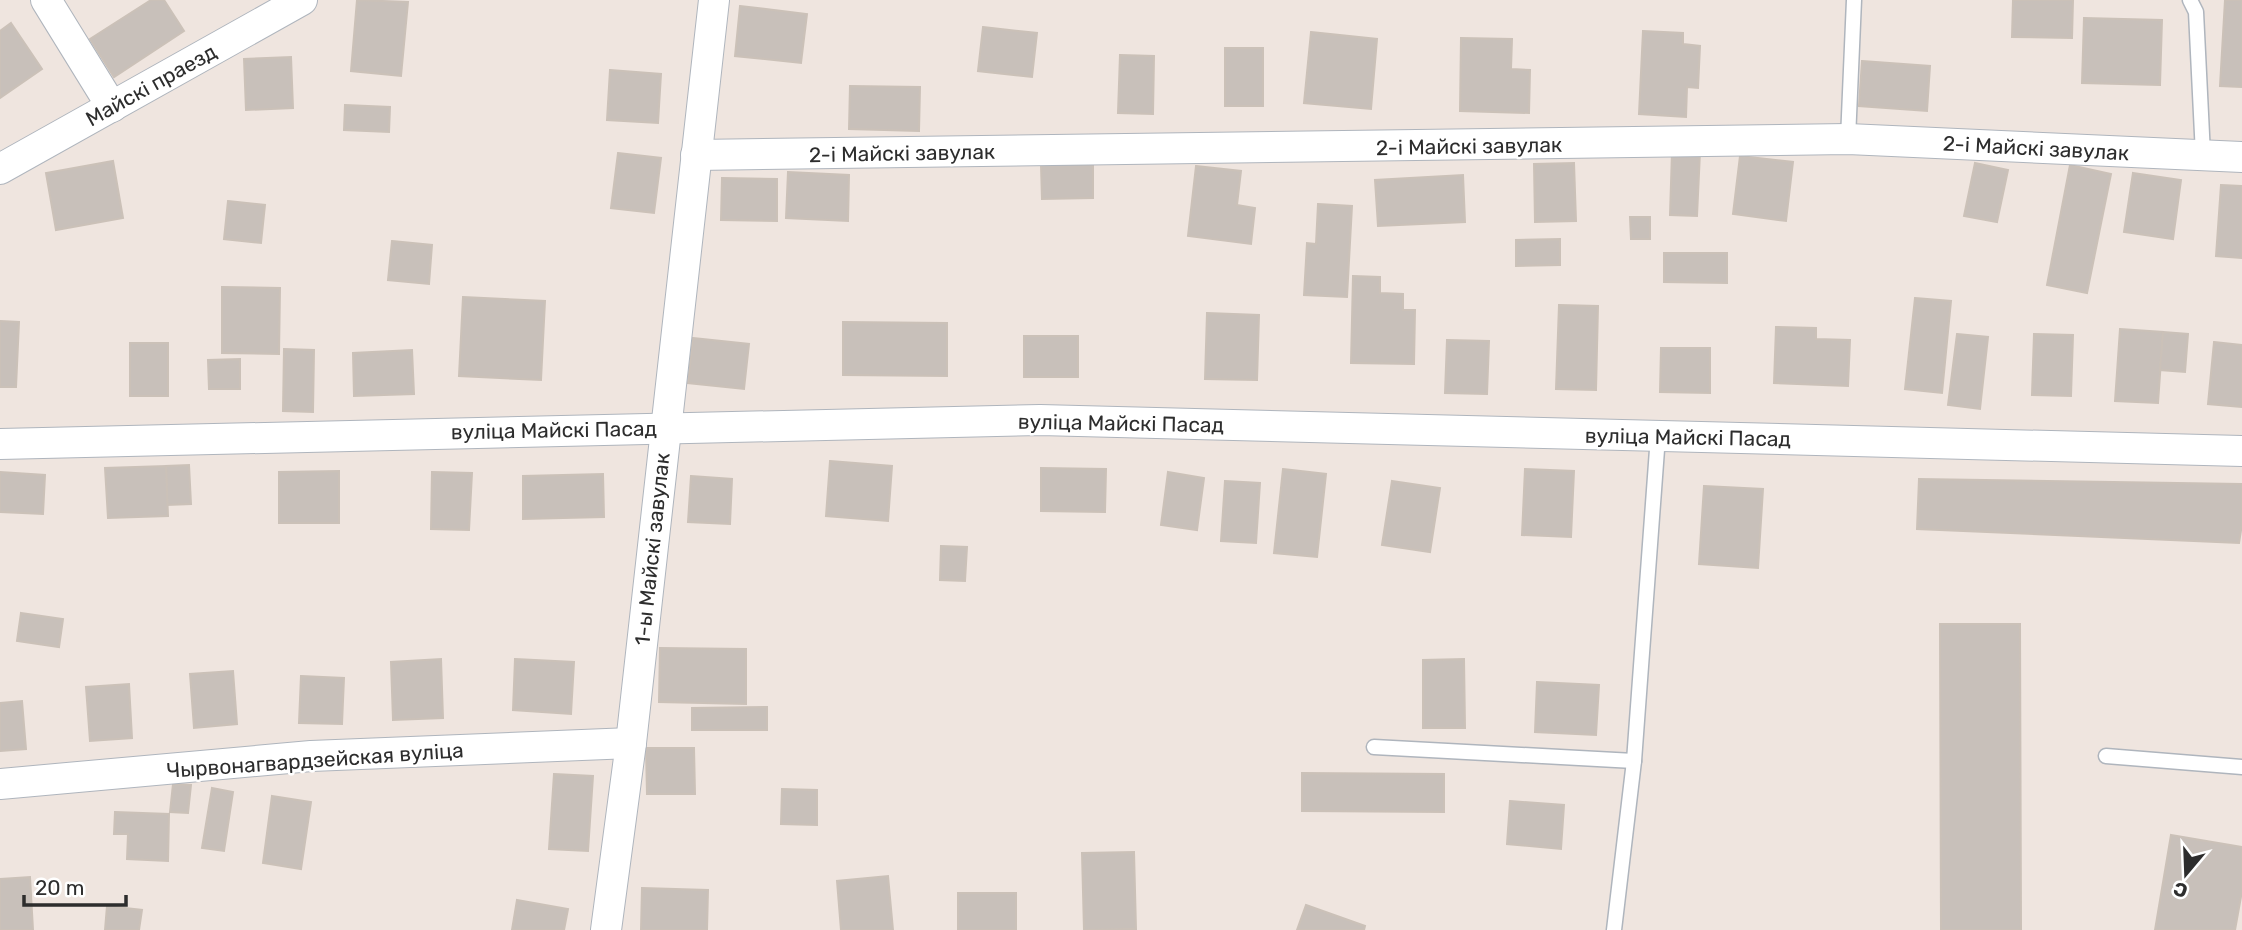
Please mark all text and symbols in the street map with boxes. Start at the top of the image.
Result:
street label: Майскі праезд [81,39,221,131]
street label: 2-і Майскі завулак [1942,131,2130,165]
street label: 2-і Майскі завулак [1376,132,1562,160]
street label: 2-і Майскі завулак [809,139,995,167]
street label: вуліца Майскі Пасад [1018,409,1224,437]
street label: вуліца Майскі Пасад [451,416,657,444]
street label: вуліца Майскі Пасад [1585,423,1791,451]
street label: 1-ы Майскі завулак [629,452,675,646]
street label: Чырвонагвардзейская вуліца [166,737,464,783]
north arrow [2151,839,2221,909]
scale bar [24,864,126,908]
text: 20 m [35,875,84,900]
text: С [2171,877,2191,903]

